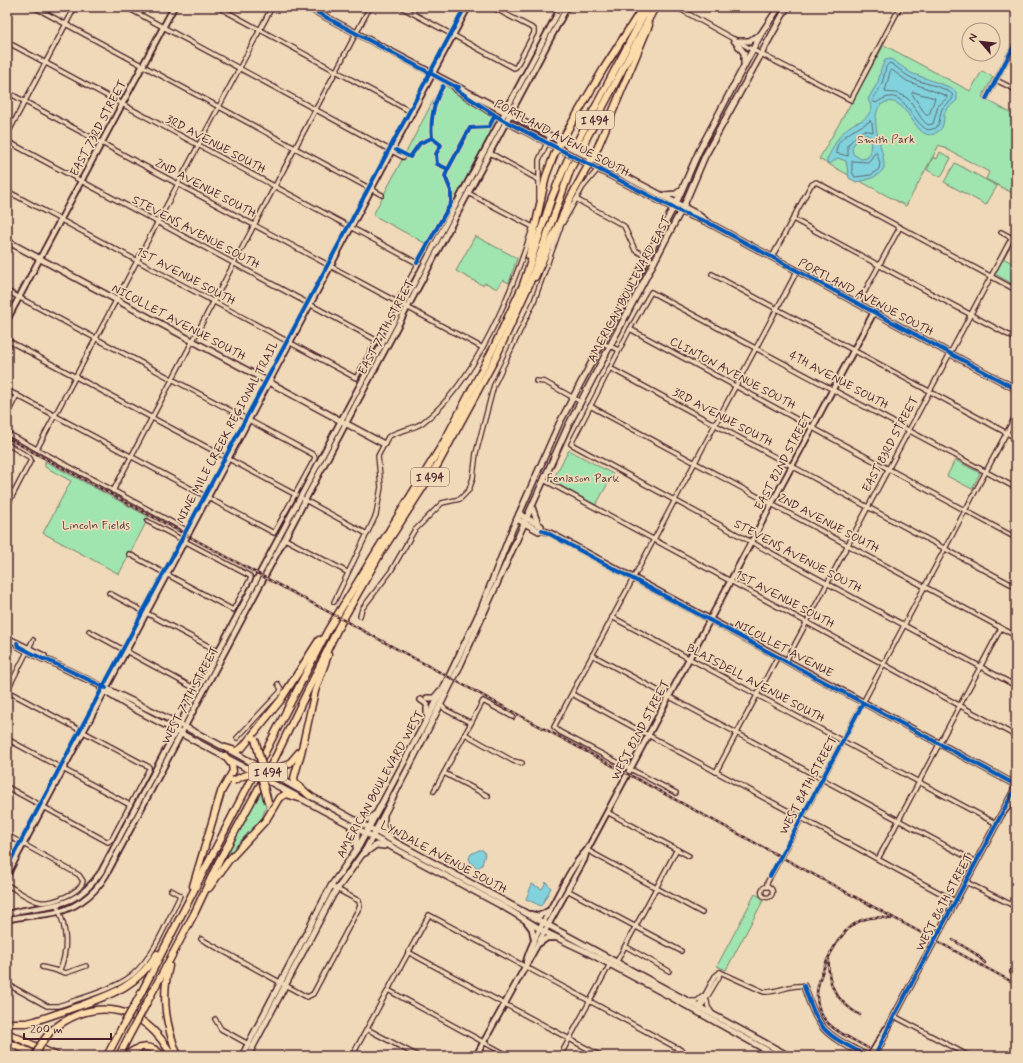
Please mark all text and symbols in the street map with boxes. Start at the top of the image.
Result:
north arrow [961,22,1001,62]
text: N [965,31,981,44]
street label: EAST 73RD STREET [67,78,131,179]
street label: PORTLAND AVENUE SOUTH [491,96,632,181]
road number: I 494 [576,111,614,129]
street label: 3RD AVENUE SOUTH [163,112,268,178]
park label: Smith Park [857,132,915,148]
street label: 2ND AVENUE SOUTH [152,155,259,222]
street label: STEVENS AVENUE SOUTH [129,192,262,274]
street label: AMERICAN BOULEVARD EAST [584,213,676,365]
street label: 1ST AVENUE SOUTH [133,244,238,310]
street label: PORTLAND AVENUE SOUTH [795,255,936,340]
street label: EAST 77TH STREET [355,277,419,378]
street label: NICOLLET AVENUE SOUTH [109,281,248,365]
street label: CLINTON AVENUE SOUTH [667,334,799,414]
street label: NINE MILE CREEK REGIONAL TRAIL [173,338,283,526]
street label: 4TH AVENUE SOUTH [786,348,891,414]
street label: 3RD AVENUE SOUTH [670,385,775,451]
street label: EAST 83RD STREET [859,394,923,495]
street label: EAST 82ND STREET [751,410,816,513]
road number: I 494 [411,468,449,486]
park label: Fenlason Park [546,471,620,487]
street label: 2ND AVENUE SOUTH [775,490,882,557]
street label: STEVENS AVENUE SOUTH [731,516,864,598]
park label: Lincoln Fields [62,518,130,534]
street label: 1ST AVENUE SOUTH [732,567,837,633]
street label: NICOLLET AVENUE [732,616,836,682]
street label: BLAISDELL AVENUE SOUTH [684,641,828,727]
street label: WEST 77TH STREET [158,644,223,747]
street label: WEST 82ND STREET [608,678,674,783]
street label: AMERICAN BOULEVARD WEST [334,708,428,861]
street label: WEST 84TH STREET [776,733,842,838]
road number: I 494 [249,763,287,781]
street label: LYNDALE AVENUE SOUTH [377,818,510,898]
street label: WEST 86TH STREET [912,851,977,954]
scale bar [24,1015,111,1041]
text: 200 m [30,1022,63,1038]

